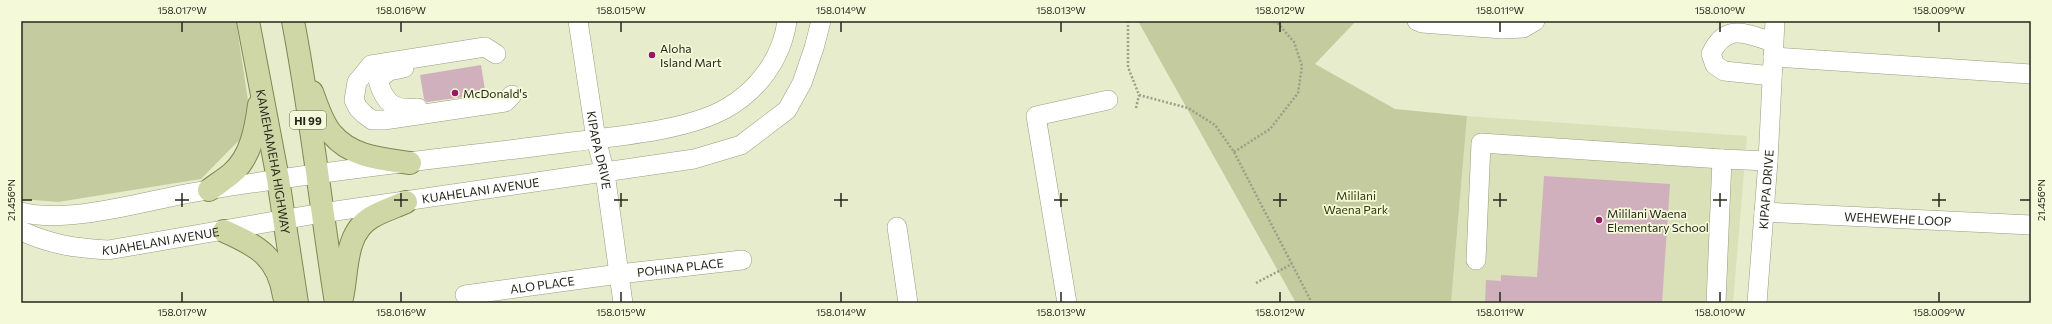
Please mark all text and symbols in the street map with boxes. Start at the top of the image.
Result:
text: 158.017°W [157,4,207,16]
text: 158.016°W [376,4,426,16]
text: 158.015°W [596,4,646,16]
text: 158.014°W [816,4,866,16]
text: 158.013°W [1036,4,1086,16]
text: 158.012°W [1255,4,1305,16]
text: 158.011°W [1476,4,1524,16]
text: 158.010°W [1695,4,1745,16]
text: 158.009°W [1913,4,1965,16]
place label: Aloha Island Mart [660,41,722,69]
marker: Aloha Island Mart [647,50,657,60]
place label: McDonald's [463,86,527,100]
street label: KAMEHAMEHA HIGHWAY [254,88,293,235]
marker: McDonald's [450,88,460,98]
street label: KIPAPA DRIVE [585,110,614,190]
road number: HI 99 [290,111,326,129]
street label: KIPAPA DRIVE [1756,149,1776,230]
street label: KUAHELANI AVENUE [421,175,540,205]
text: 21.456°N [5,179,17,221]
text: 21.456°N [2035,179,2047,221]
park label: Mililani Waena Park [1324,188,1389,216]
place label: Mililani Waena Elementary School [1607,206,1709,234]
street label: WEHEWEHE LOOP [1844,209,1952,228]
marker: Mililani Waena Elementary School [1594,215,1604,225]
street label: KUAHELANI AVENUE [102,224,220,257]
street label: POHINA PLACE [636,255,724,279]
street label: ALO PLACE [509,273,575,296]
text: 158.017°W [157,306,207,318]
text: 158.016°W [376,306,426,318]
text: 158.015°W [596,306,646,318]
text: 158.014°W [816,306,866,318]
text: 158.013°W [1036,306,1086,318]
text: 158.012°W [1255,306,1305,318]
text: 158.011°W [1476,306,1524,318]
text: 158.010°W [1695,306,1745,318]
text: 158.009°W [1913,306,1965,318]

